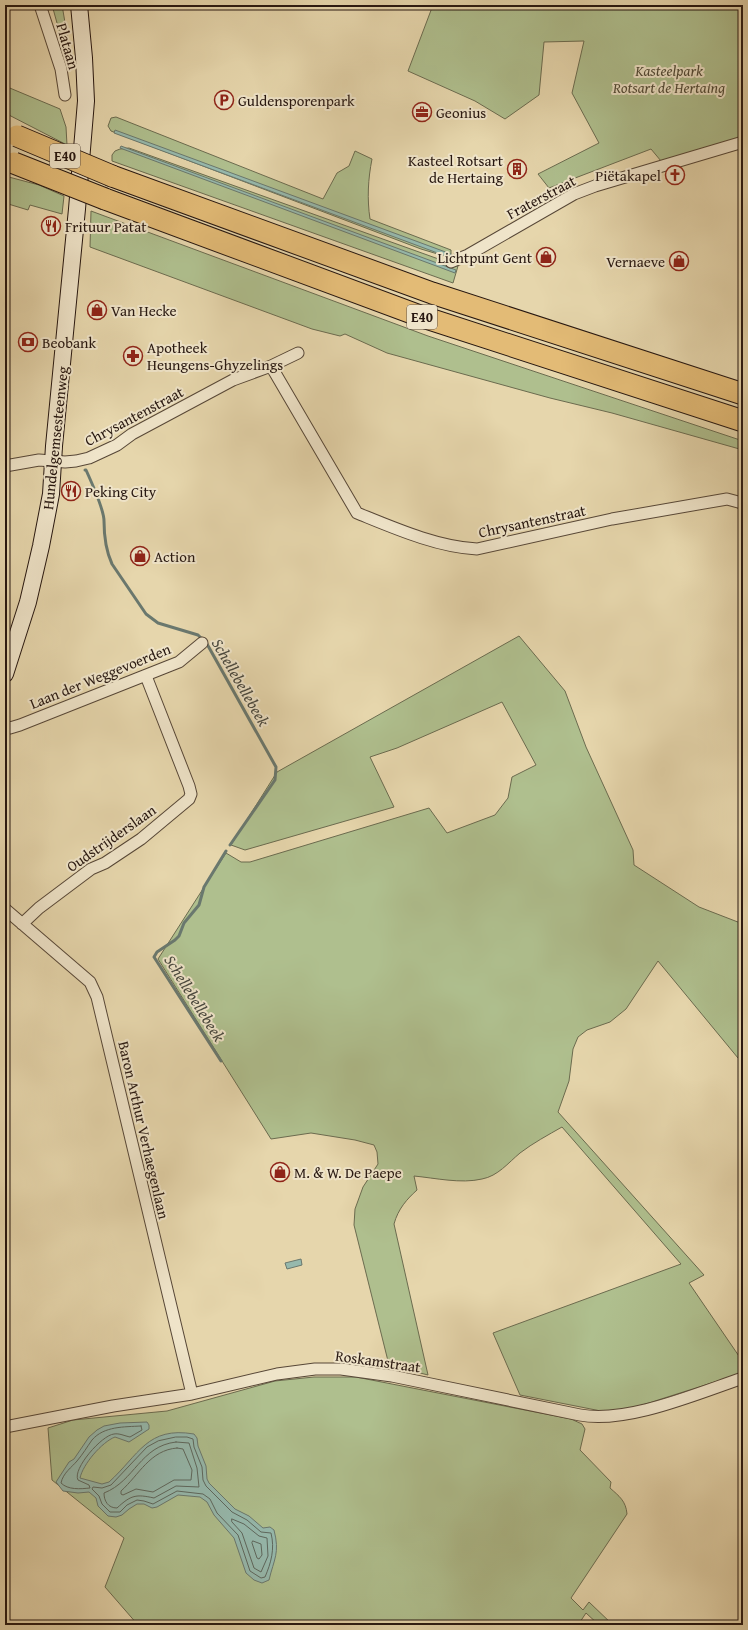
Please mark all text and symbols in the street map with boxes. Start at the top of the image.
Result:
street label: Plataan [51,20,85,72]
park label: Kasteelpark Rotsart de Hertaing [612,60,725,98]
parking icon: Guldensporenpark [213,89,235,111]
place label: Guldensporenpark [238,90,355,111]
office icon: Geonius [411,101,433,123]
place label: Geonius [436,102,486,123]
road number: E40 [50,144,80,168]
place label: Kasteel Rotsart de Hertaing [408,150,504,188]
building icon: Kasteel Rotsart de Hertaing [506,158,528,180]
church icon: Piëtakapel [664,164,686,186]
place label: Piëtakapel [595,165,661,186]
street label: Fraterstraat [503,170,580,224]
restaurant icon: Frituur Patat [40,215,62,237]
place label: Frituur Patat [65,216,147,237]
shop icon: Lichtpunt Gent [535,246,557,268]
place label: Lichtpunt Gent [438,247,533,268]
shop icon: Vernaeve [668,250,690,272]
place label: Vernaeve [606,251,665,272]
shop icon: Van Hecke [86,299,108,321]
place label: Van Hecke [111,300,177,321]
road number: E40 [407,305,437,329]
bank icon: Beobank [17,331,39,353]
place label: Beobank [42,332,96,353]
place label: Apotheek Heungens-Ghyzelings [147,337,283,375]
pharmacy icon: Apotheek Heungens-Ghyzelings [122,345,144,367]
street label: Hundelgemsesteenweg [37,365,73,511]
street label: Chrysantenstraat [81,381,188,451]
restaurant icon: Peking City [60,480,82,502]
place label: Peking City [85,481,157,502]
street label: Chrysantenstraat [476,499,588,543]
shop icon: Action [129,545,151,567]
place label: Action [154,546,196,567]
water label: Schellebellebeek [206,633,276,731]
street label: Laan der Weggevoerden [26,638,174,714]
street label: Oudstrijderslaan [62,799,160,877]
water label: Schellebellebeek [159,950,232,1047]
street label: Baron Arthur Verhaegenlaan [113,1039,175,1222]
shop icon: M. & W. De Paepe [269,1161,291,1183]
place label: M. & W. De Paepe [294,1162,402,1183]
street label: Roskamstraat [334,1345,423,1377]

